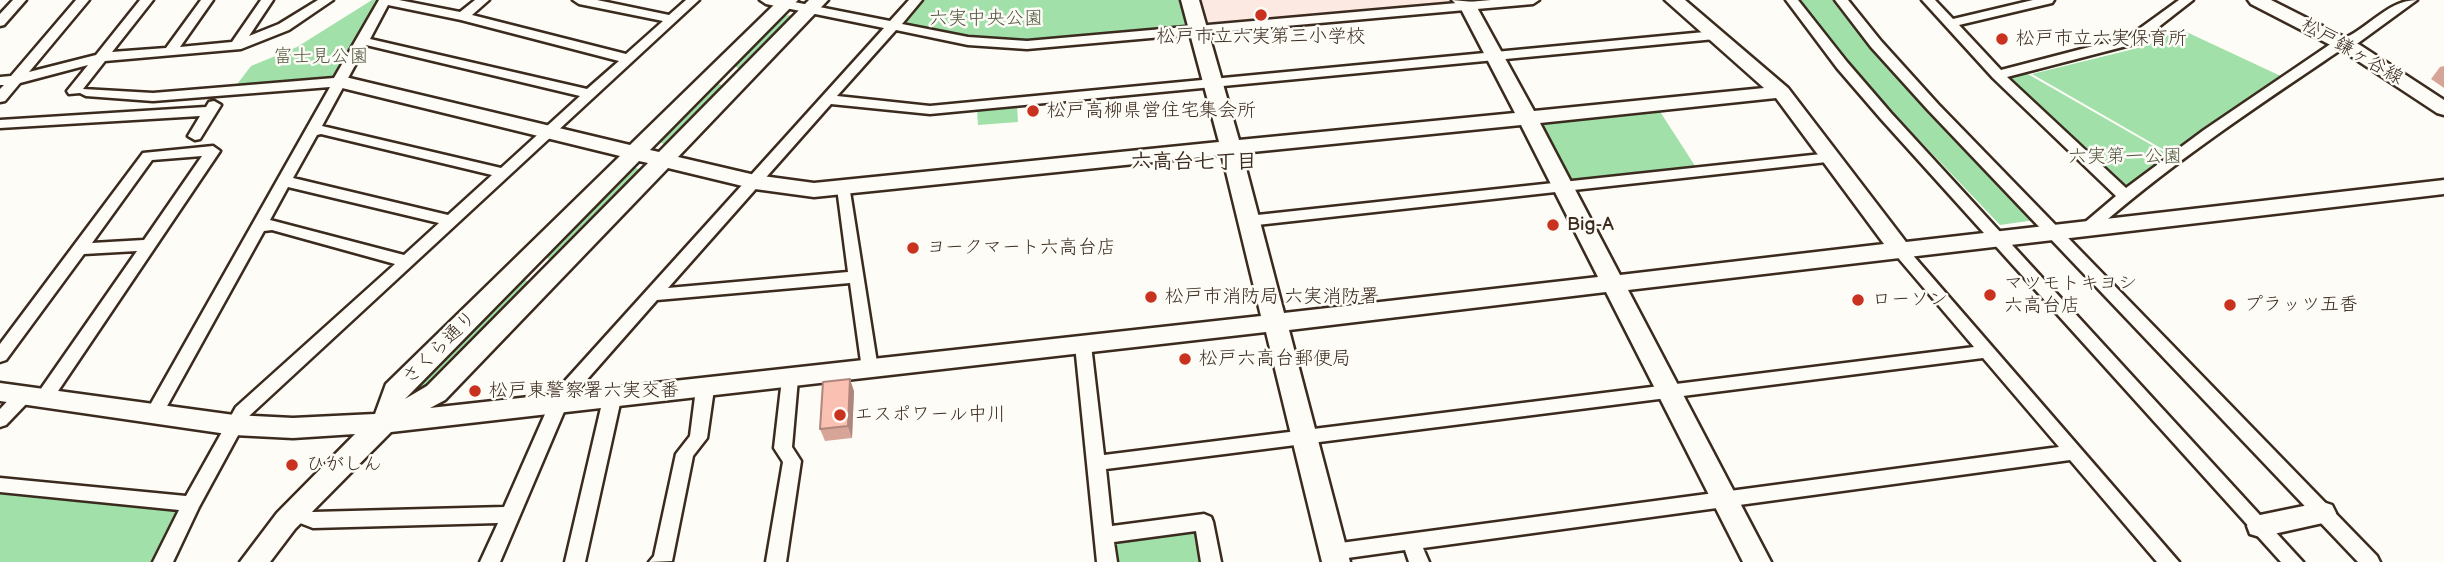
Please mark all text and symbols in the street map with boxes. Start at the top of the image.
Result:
marker: 松戸市立六実第三小学校 [1253,7,1269,23]
park label: 六実中央公園 [929,8,1043,30]
street label: 松戸鎌ヶ谷線 [2297,14,2407,90]
place label: 松戸市立六実第三小学校 [1157,26,1365,48]
place label: 松戸市立六実保育所 [2016,28,2187,50]
marker: 松戸市立六実保育所 [1994,31,2010,47]
park label: 富士見公園 [274,46,368,68]
place label: 松戸高柳県営住宅集会所 [1047,100,1256,122]
marker: 松戸高柳県営住宅集会所 [1025,103,1041,119]
park label: 六実第一公園 [2068,146,2182,168]
district label: 六高台七丁目 [1131,150,1257,176]
place label: Big-A [1567,214,1614,236]
marker: Big-A [1545,217,1561,233]
place label: ヨークマート六高台店 [927,237,1116,259]
marker: ヨークマート六高台店 [905,240,921,256]
place label: マツモトキヨシ 六高台店 [2004,273,2137,317]
place label: 松戸市消防局 六実消防署 [1165,286,1379,308]
marker: マツモトキヨシ 六高台店 [1982,287,1998,303]
marker: 松戸市消防局 六実消防署 [1143,289,1159,305]
place label: ローソン [1872,289,1948,311]
marker: ローソン [1850,292,1866,308]
place label: プラッツ五香 [2244,294,2358,316]
marker: プラッツ五香 [2222,297,2238,313]
street label: さくら通り [398,306,482,390]
place label: 松戸六高台郵便局 [1199,348,1351,370]
marker: 松戸六高台郵便局 [1177,351,1193,367]
place label: 松戸東警察署六実交番 [489,380,679,402]
marker: 松戸東警察署六実交番 [467,383,483,399]
place label: エスポワール中川 [854,404,1006,426]
marker: エスポワール中川 [832,407,848,423]
place label: ひがしん [306,454,382,476]
marker: ひがしん [284,457,300,473]

